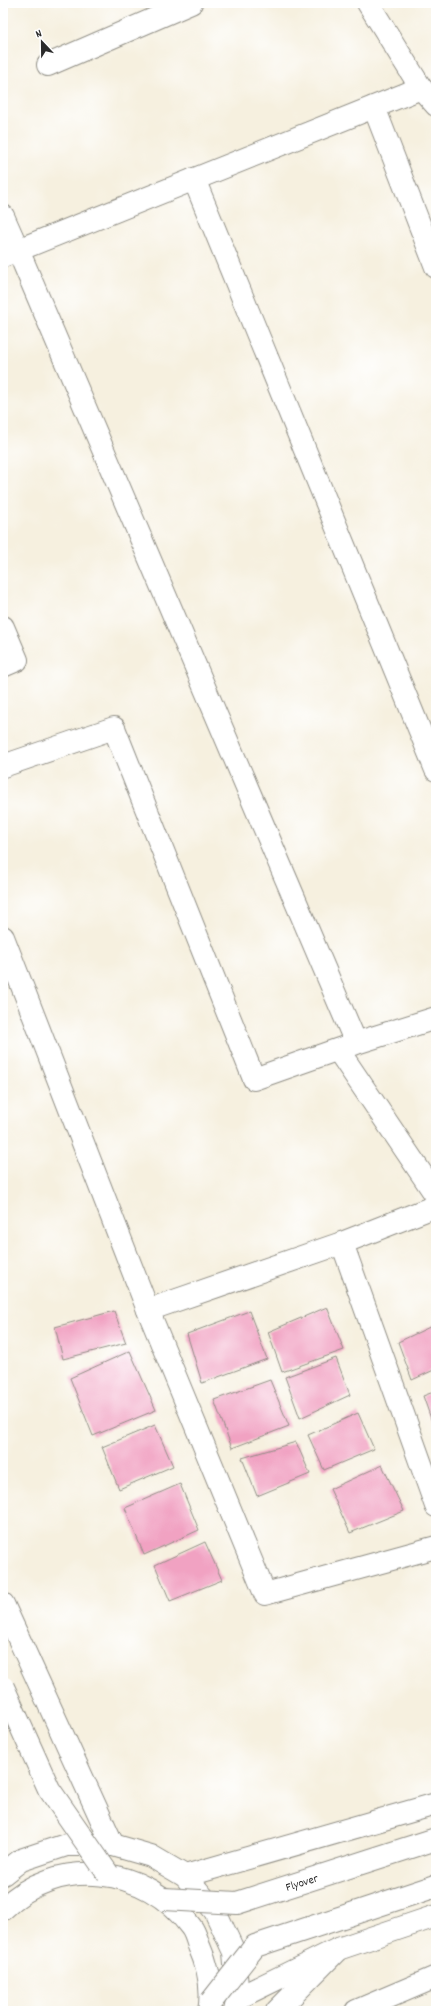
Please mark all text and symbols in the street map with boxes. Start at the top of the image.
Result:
north arrow [22,22,62,62]
text: N [33,26,45,43]
street label: Flyover [284,1870,321,1897]

